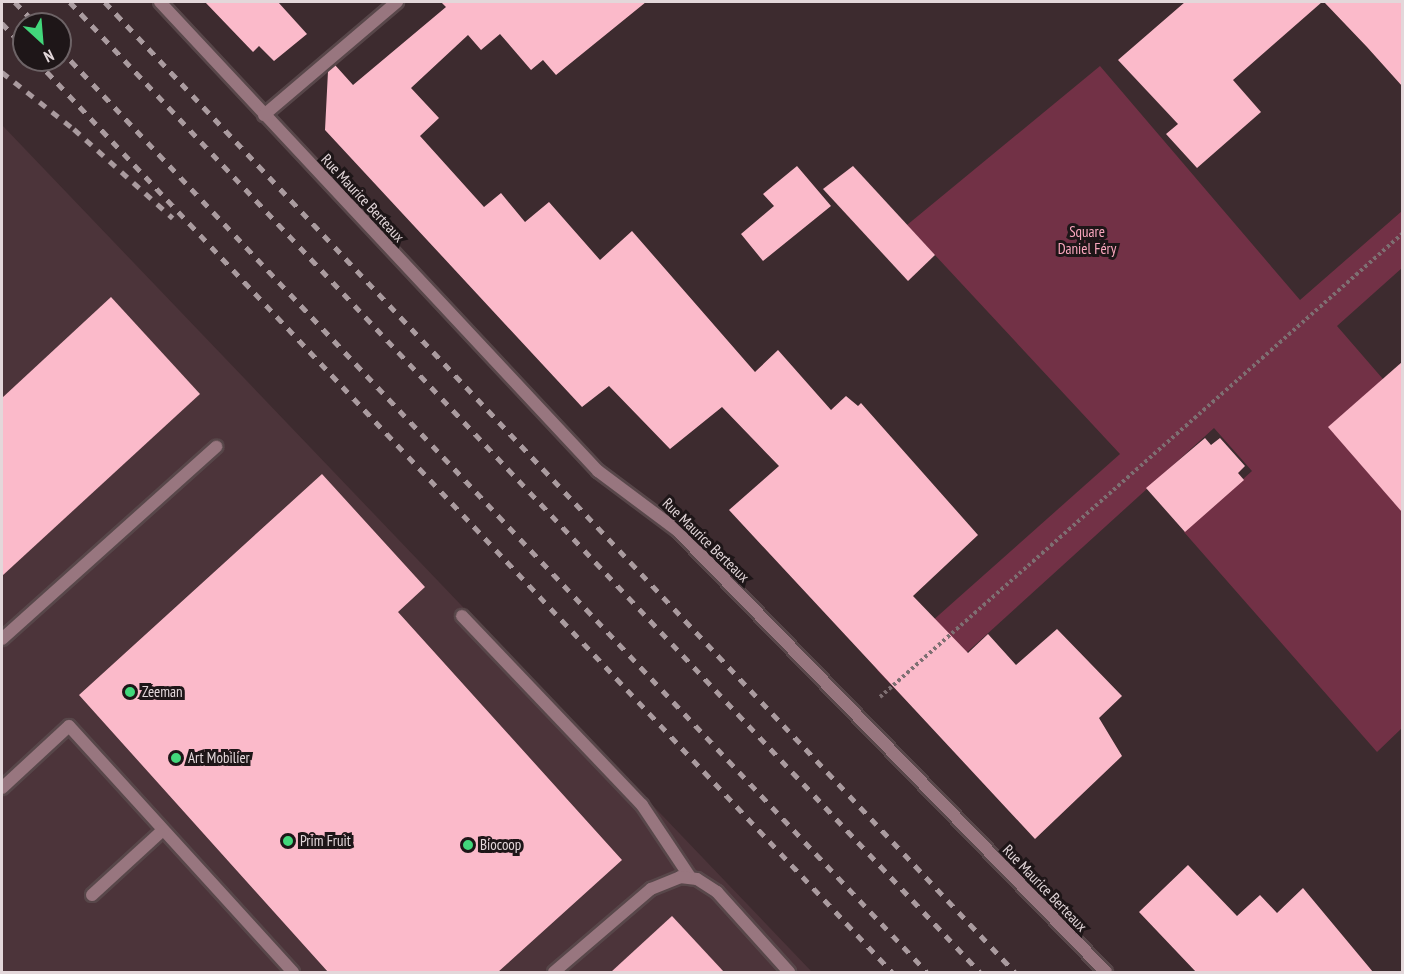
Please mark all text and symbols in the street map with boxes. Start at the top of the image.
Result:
north arrow [12,12,72,72]
text: N [41,45,57,67]
street label: Rue Maurice Berteaux [318,150,408,246]
park label: Square Daniel Féry [1058,222,1116,257]
street label: Rue Maurice Berteaux [659,494,753,586]
place label: Zeeman [142,683,183,701]
marker: Zeeman [123,685,137,699]
place label: Art Mobilier [188,749,250,767]
marker: Art Mobilier [169,751,183,765]
place label: Prim Fruit [300,832,351,850]
marker: Prim Fruit [281,834,295,848]
place label: Biocoop [480,836,521,854]
marker: Biocoop [461,838,475,852]
street label: Rue Maurice Berteaux [999,841,1091,935]

